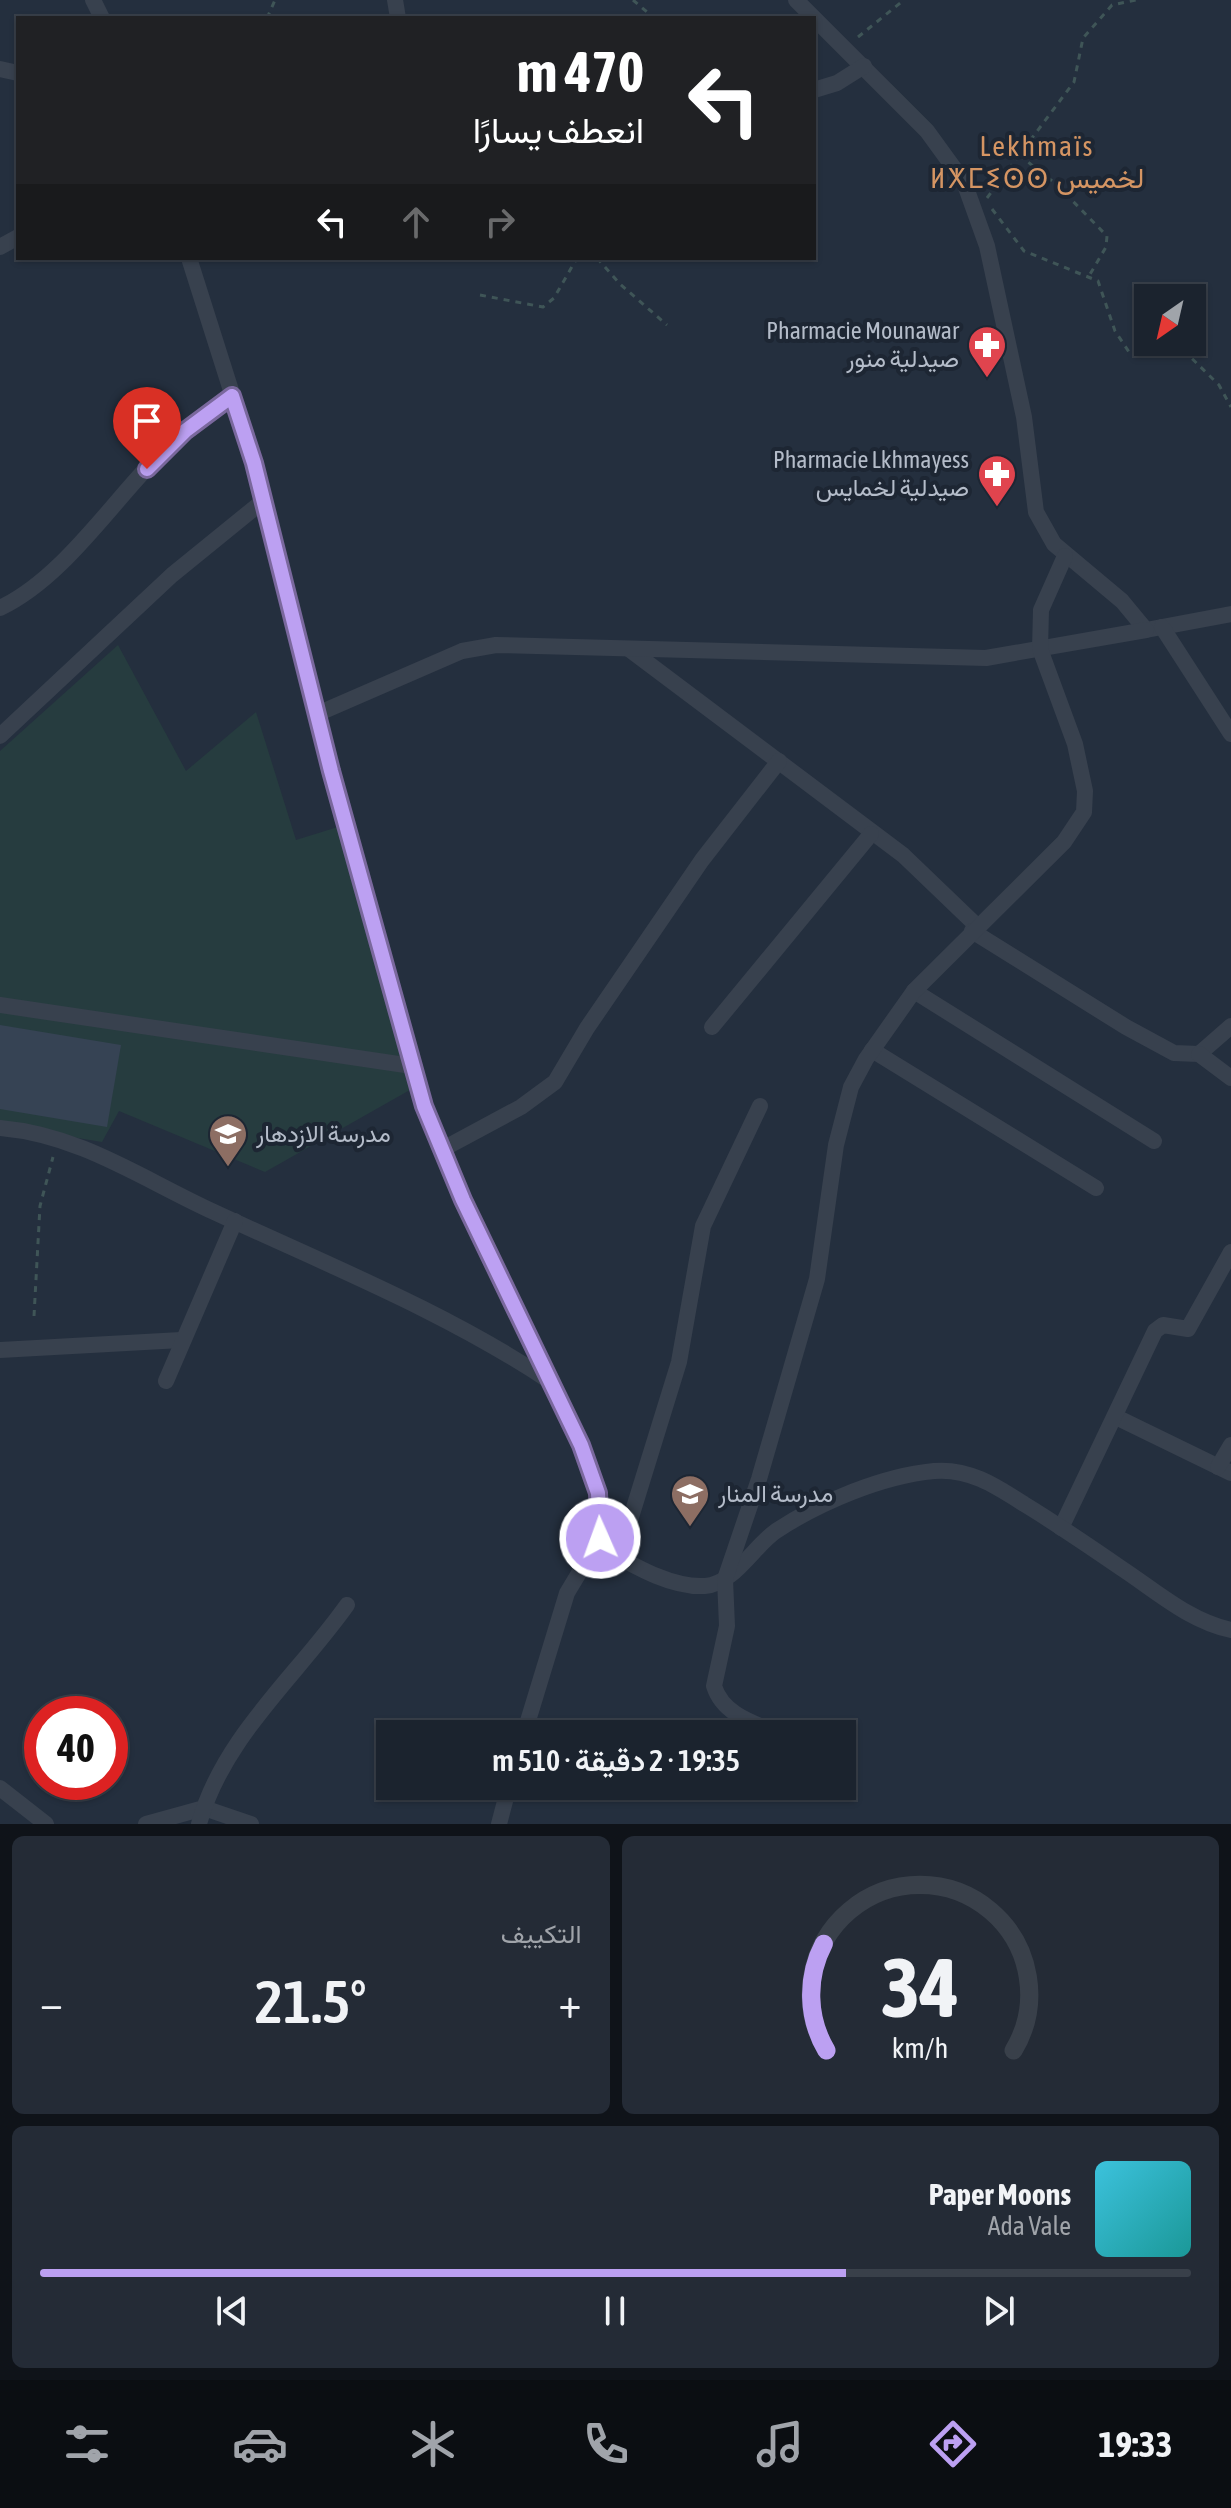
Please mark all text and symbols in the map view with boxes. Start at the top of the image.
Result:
text: 470 m [517,40,644,104]
icon: left [672,48,776,152]
text: انعطف يسارًا [473,109,644,151]
district label: Lekhmaïs ⵍⵅⵎⵉⵙⵙ لخميس [930,130,1144,195]
icon: left [310,200,354,244]
icon: ahead [394,200,438,244]
icon: right [478,200,522,244]
north arrow [1134,284,1206,356]
map controls [1134,284,1206,356]
place label: Pharmacie Mounawar صيدلية منور [766,317,960,374]
pharmacy icon: Pharmacie Mounawar صيدلية منور [966,324,1008,379]
pin [113,387,181,469]
icon: arrive [125,399,169,443]
place label: Pharmacie Lkhmayess صيدلية لخمايس [773,446,969,502]
pharmacy icon: Pharmacie Lkhmayess صيدلية لخمايس [976,453,1018,508]
school or university icon: مدرسة الازدهار [207,1113,249,1168]
place label: مدرسة الازدهار [255,1120,391,1149]
school or university icon: مدرسة المنار [669,1473,711,1528]
place label: مدرسة المنار [717,1480,833,1509]
position arrow [558,1496,642,1580]
speed limit sign: 40 [24,1696,128,1800]
text: 19:35 · 2 دقيقة · 510 m [492,1743,740,1777]
text: التكييف [501,1919,582,1949]
text: 34 [881,1939,959,2035]
text: 21.5° [255,1967,367,2036]
text: − [40,1977,63,2027]
text: + [559,1977,582,2027]
text: km/h [892,2031,949,2064]
text: Paper Moons [929,2177,1071,2211]
text: Ada Vale [988,2211,1071,2241]
icon: previous [210,2289,254,2333]
icon: pause [593,2289,637,2333]
icon: next [977,2289,1021,2333]
icon: filters [59,2416,115,2472]
icon: car [232,2416,288,2472]
icon: climate [405,2416,461,2472]
icon: phone [578,2416,634,2472]
icon: music [752,2416,808,2472]
icon: directions [925,2416,981,2472]
text: 19:33 [1098,2423,1172,2465]

